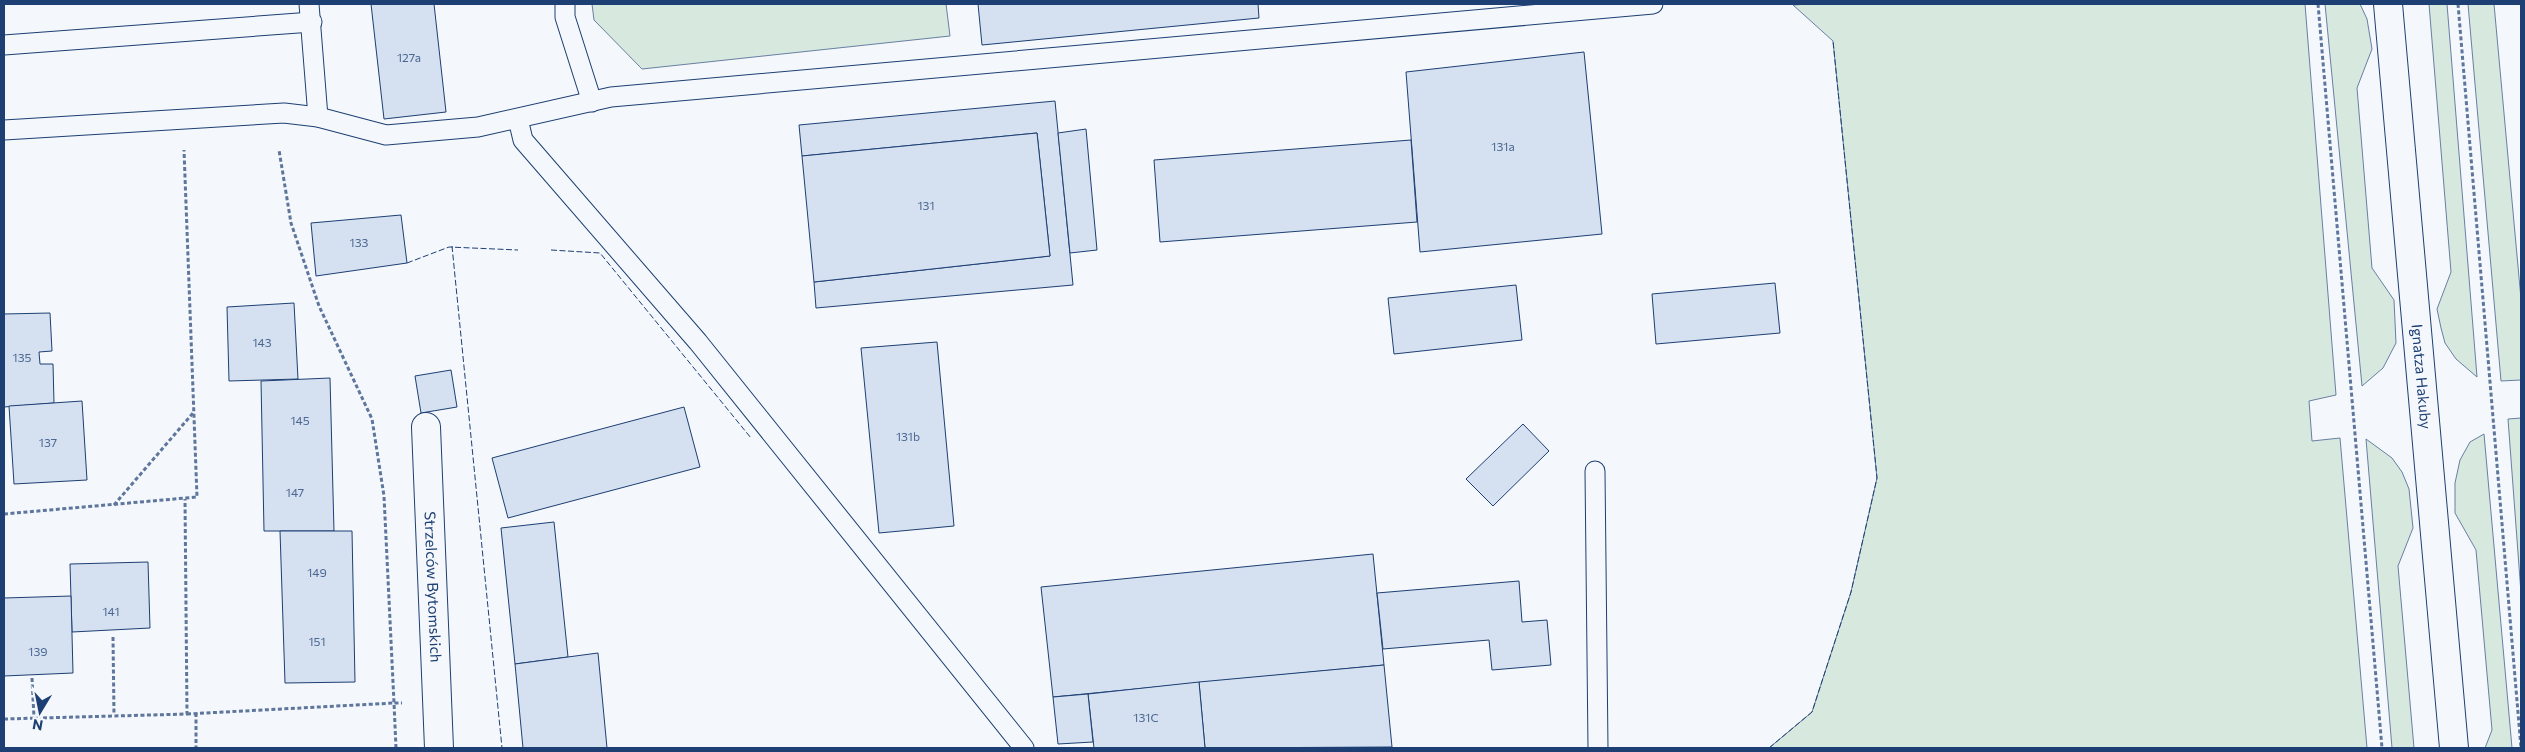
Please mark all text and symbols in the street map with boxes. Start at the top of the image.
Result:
house number: 127a [397,50,421,64]
house number: 131a [1491,139,1515,153]
house number: 131 [917,198,935,212]
house number: 133 [350,235,369,249]
street label: Ignatza Hakuby [2408,323,2436,430]
house number: 143 [252,335,272,349]
house number: 135 [13,350,32,364]
house number: 145 [290,413,310,427]
house number: 131b [896,429,920,443]
house number: 137 [39,435,57,449]
house number: 147 [286,485,304,499]
street label: Strzelców Bytomskich [421,511,446,663]
house number: 149 [307,565,327,579]
house number: 141 [102,604,120,618]
house number: 151 [308,634,326,648]
house number: 139 [28,644,48,658]
north arrow [15,687,65,737]
house number: 131C [1133,710,1159,724]
text: N [31,716,44,735]

